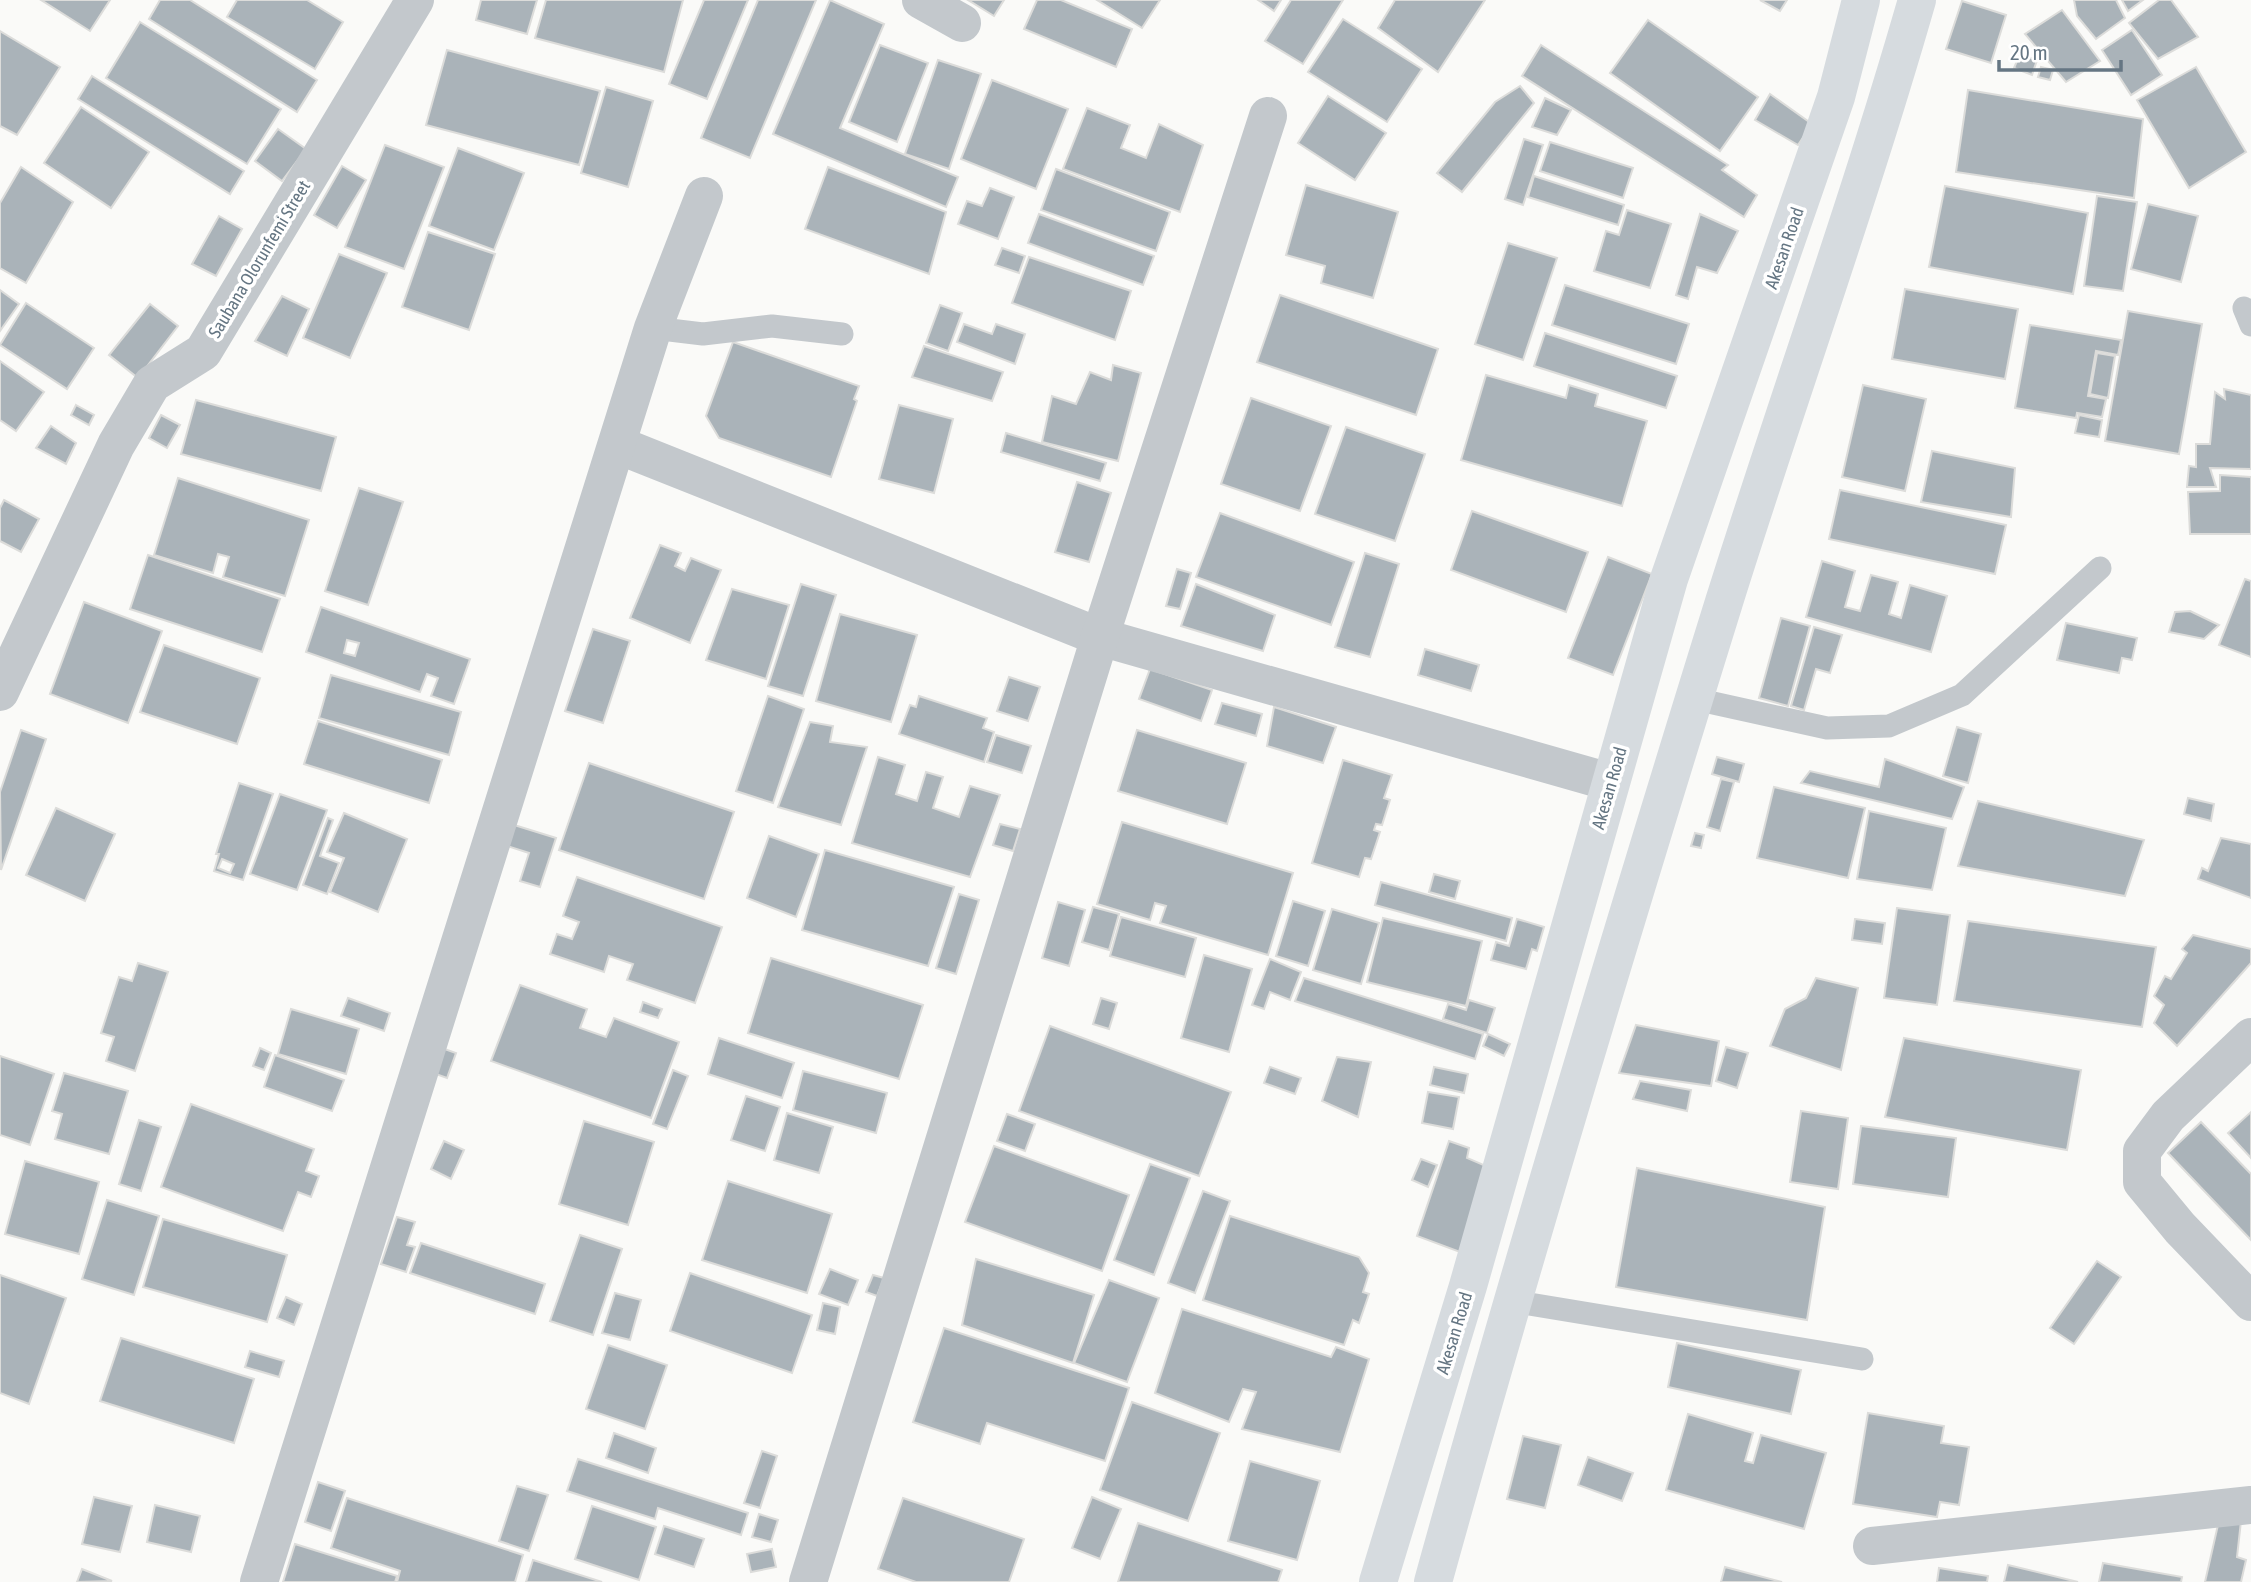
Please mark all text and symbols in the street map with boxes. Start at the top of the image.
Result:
scale bar [1999,28,2122,72]
text: 20 m [2010,40,2048,64]
street label: Saubana Olorunfemi Street [204,177,314,341]
street label: Akesan Road [1760,204,1808,292]
street label: Akesan Road [1587,744,1631,832]
street label: Akesan Road [1432,1289,1476,1377]

